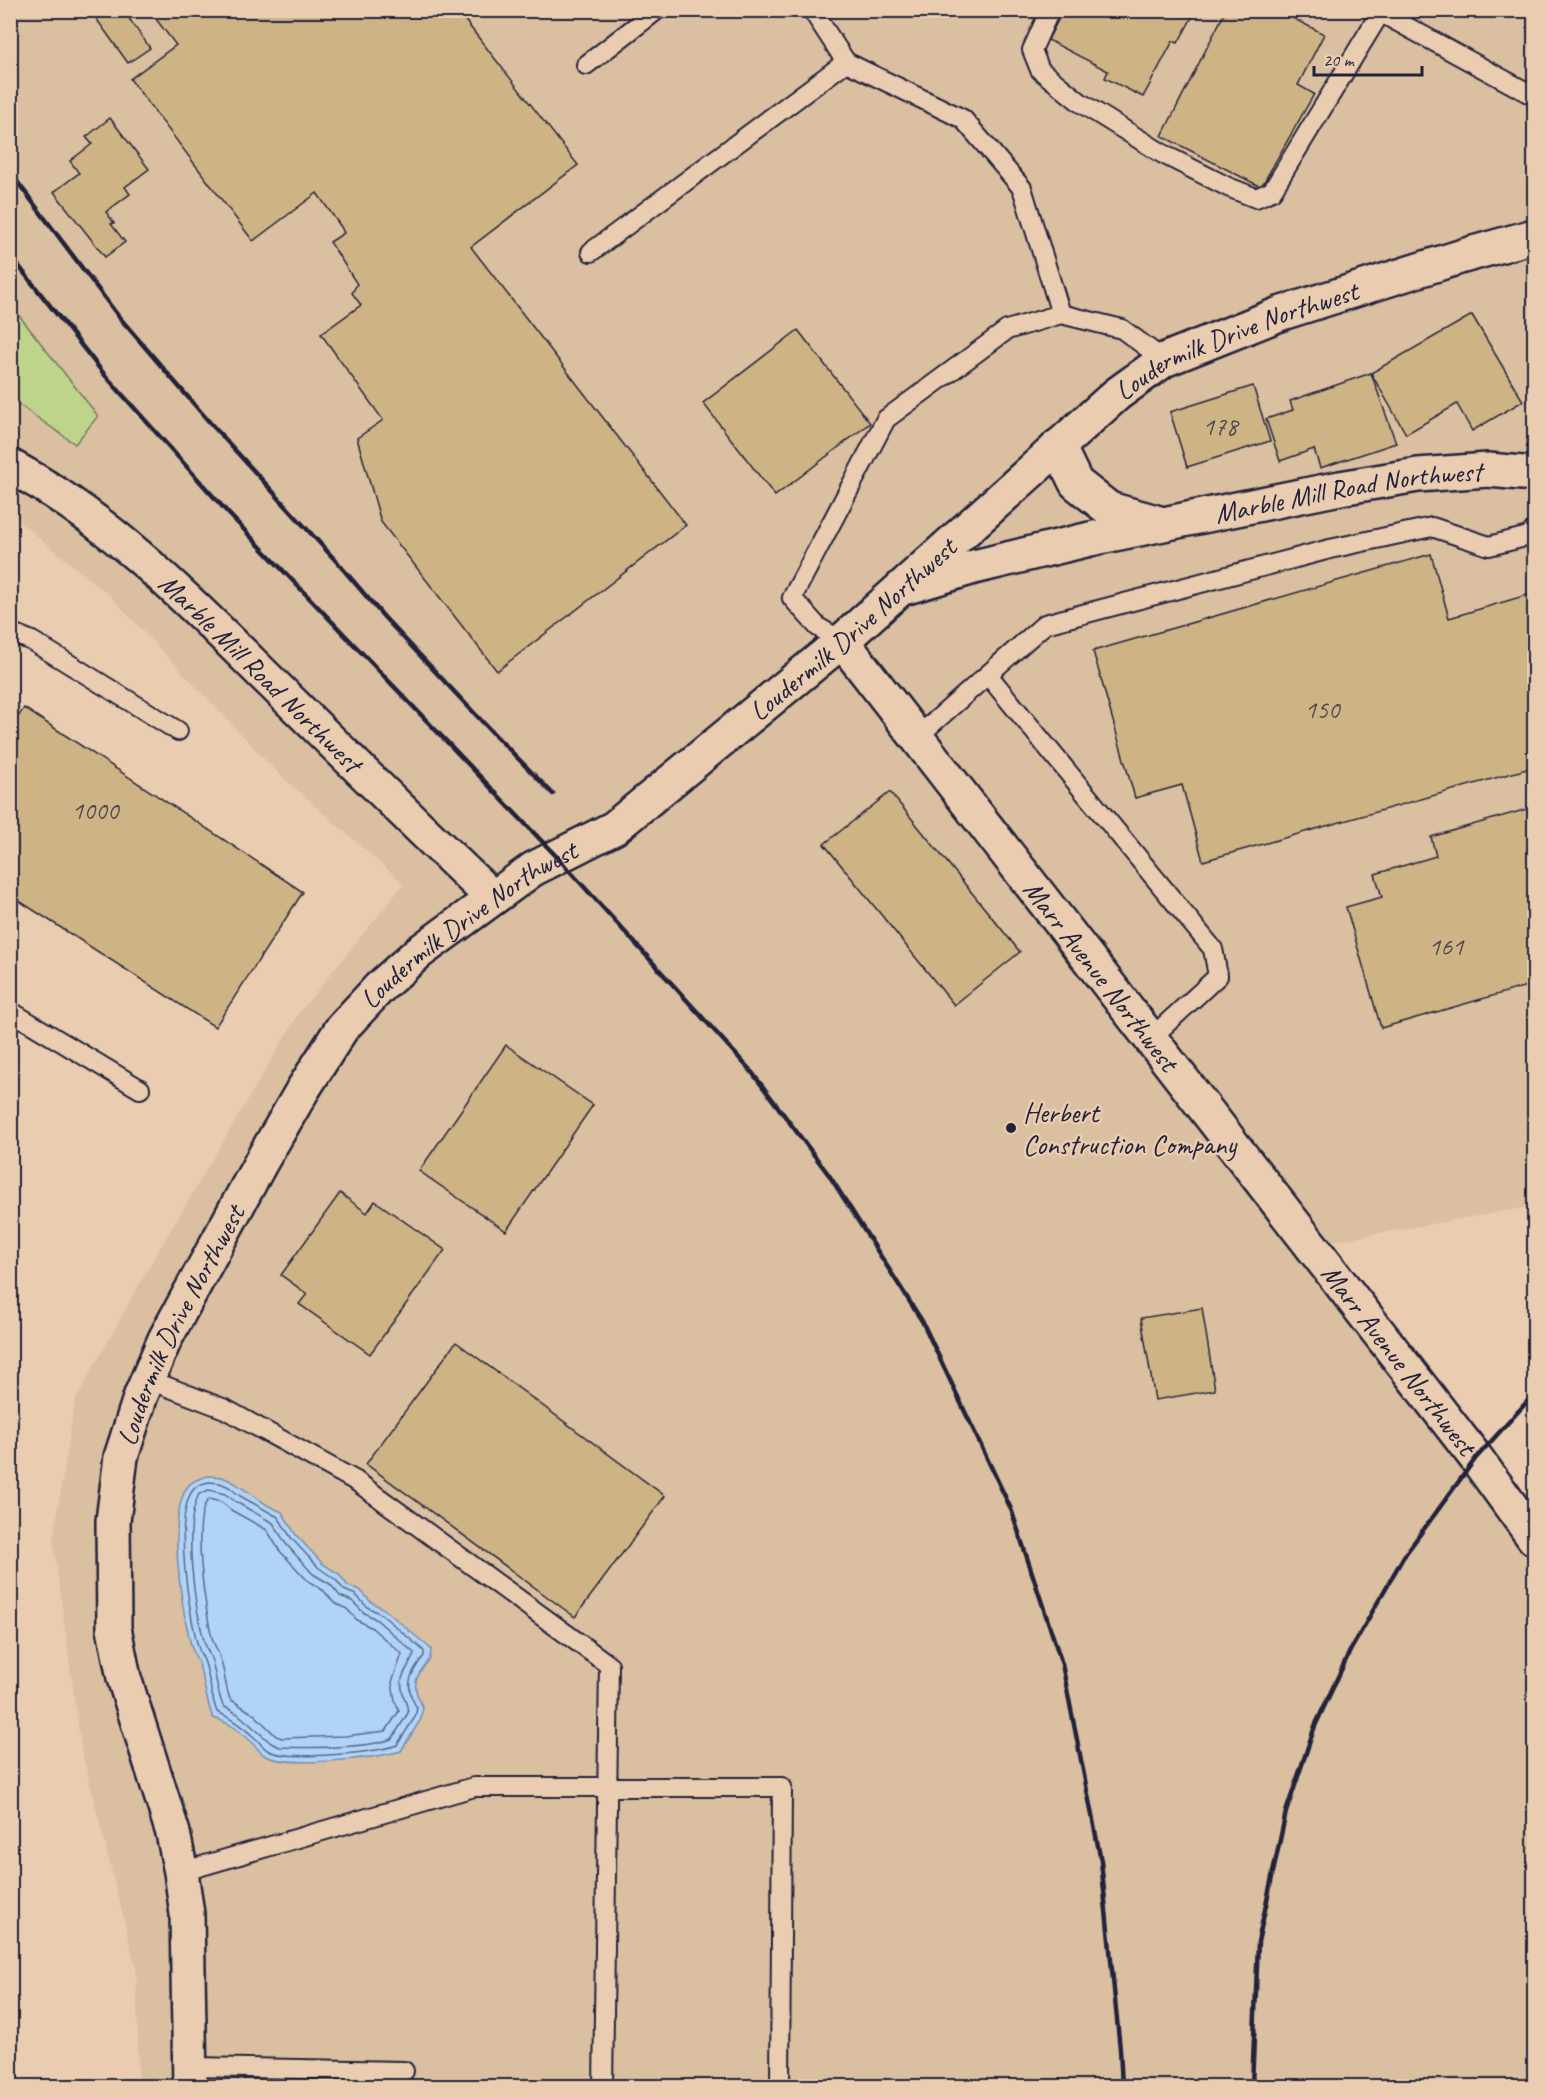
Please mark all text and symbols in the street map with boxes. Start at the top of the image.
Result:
scale bar [1314,39,1422,77]
text: 20 m [1323,49,1356,71]
street label: Loudermilk Drive Northwest [1108,272,1365,408]
house number: 178 [1202,410,1240,443]
street label: Marble Mill Road Northwest [1212,453,1486,531]
street label: Loudermilk Drive Northwest [742,528,965,728]
street label: Marble Mill Road Northwest [152,566,372,782]
house number: 150 [1304,693,1342,726]
house number: 1000 [72,794,121,827]
street label: Loudermilk Drive Northwest [352,832,585,1016]
street label: Marr Avenue Northwest [1016,873,1188,1080]
house number: 161 [1428,930,1465,963]
place label: Herbert Construction Company [1023,1095,1238,1162]
marker: Herbert Construction Company [1004,1121,1018,1135]
street label: Loudermilk Drive Northwest [109,1197,254,1450]
street label: Marr Avenue Northwest [1314,1257,1486,1464]

